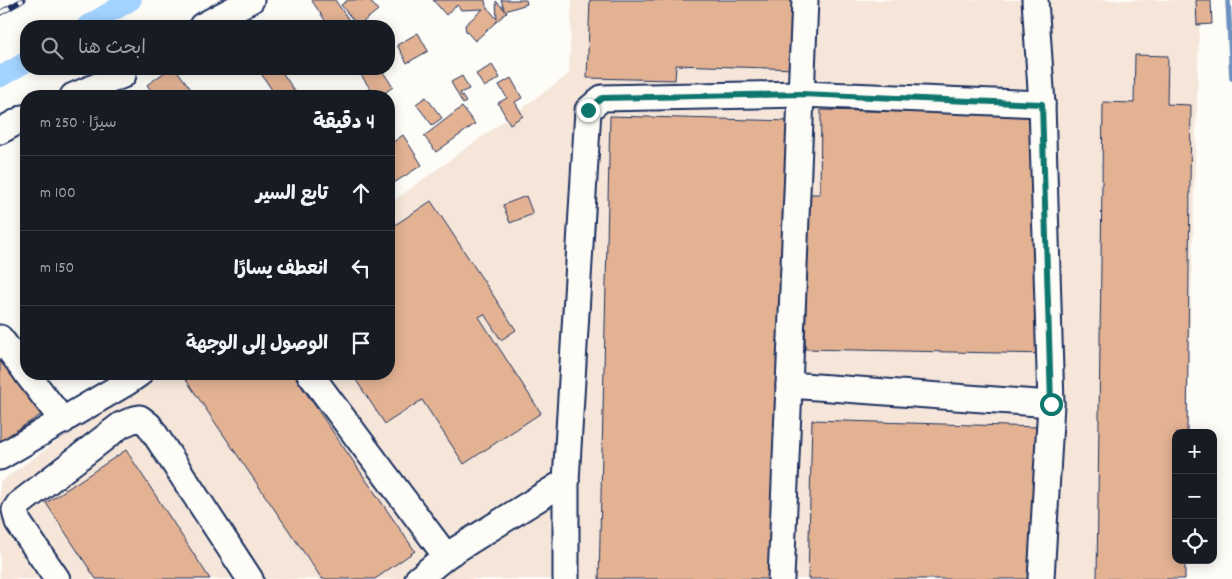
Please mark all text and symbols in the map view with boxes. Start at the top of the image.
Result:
search box [20,20,395,75]
icon: search [38,34,66,62]
text: ابحث هنا [78,36,146,63]
route end [577,99,600,122]
text: 4 دقيقة [313,109,375,139]
text: سيرًا · 250 m [40,112,117,135]
icon: ahead [347,179,375,207]
text: 100 m [40,182,76,205]
text: تابع السير [256,182,328,209]
icon: left [347,254,375,282]
text: 150 m [40,257,74,280]
text: انعطف يسارًا [234,257,328,284]
icon: arrive [347,329,375,357]
text: الوصول إلى الوجهة [186,332,328,359]
route start [1040,393,1063,416]
map controls [1172,429,1217,564]
button: + [1172,429,1217,474]
button: − [1172,474,1217,519]
button: locate [1172,519,1217,564]

